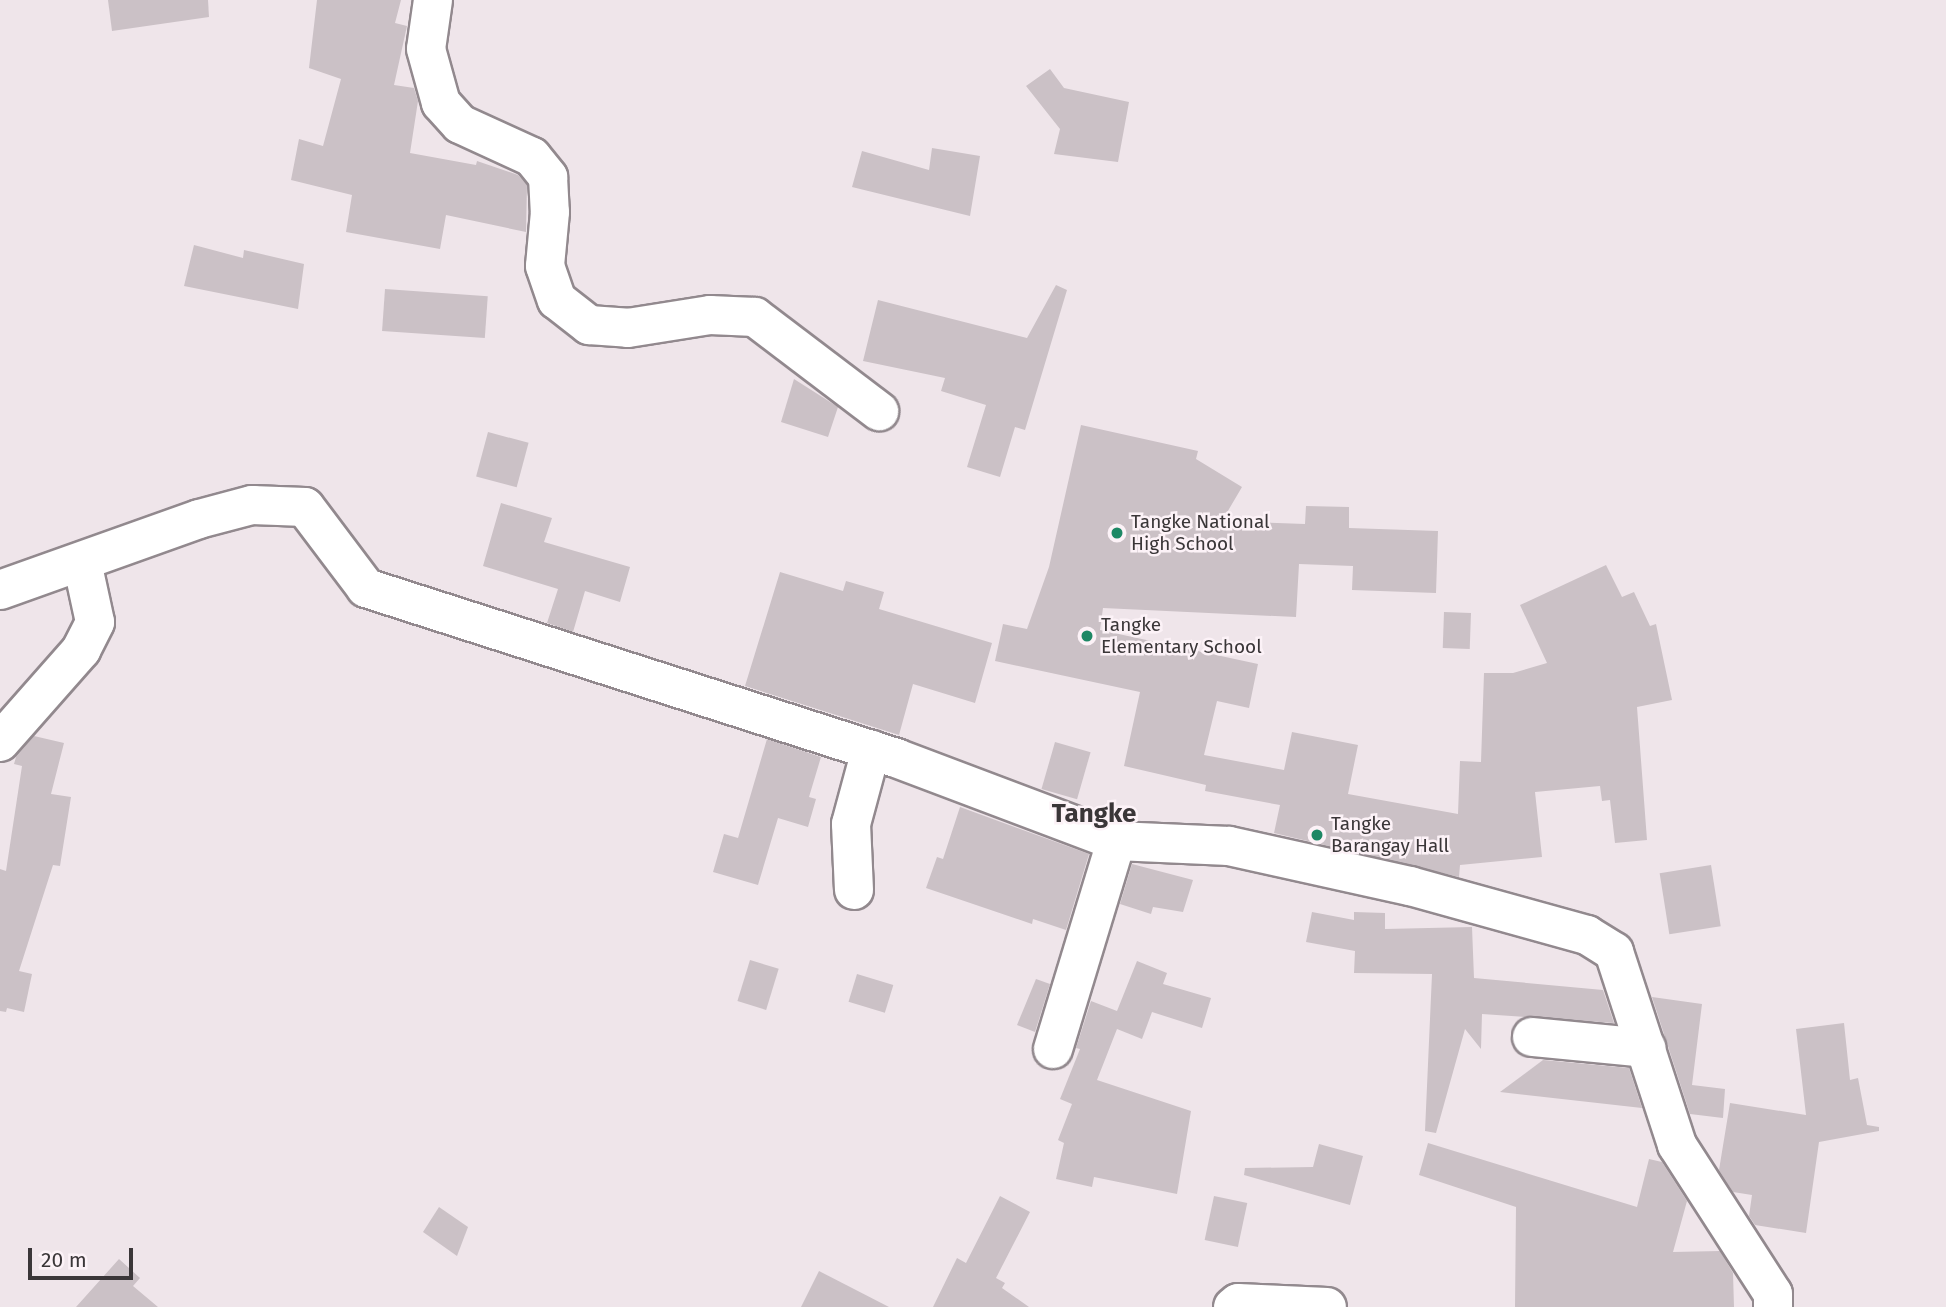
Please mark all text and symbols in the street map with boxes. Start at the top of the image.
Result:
place label: Tangke National High School [1131,511,1270,555]
marker: Tangke National High School [1109,525,1125,541]
place label: Tangke Elementary School [1101,614,1262,658]
marker: Tangke Elementary School [1079,628,1095,644]
district label: Tangke [1052,798,1136,830]
place label: Tangke Barangay Hall [1331,813,1449,857]
marker: Tangke Barangay Hall [1309,827,1325,843]
scale bar [32,1234,136,1278]
text: 20 m [41,1247,87,1273]

